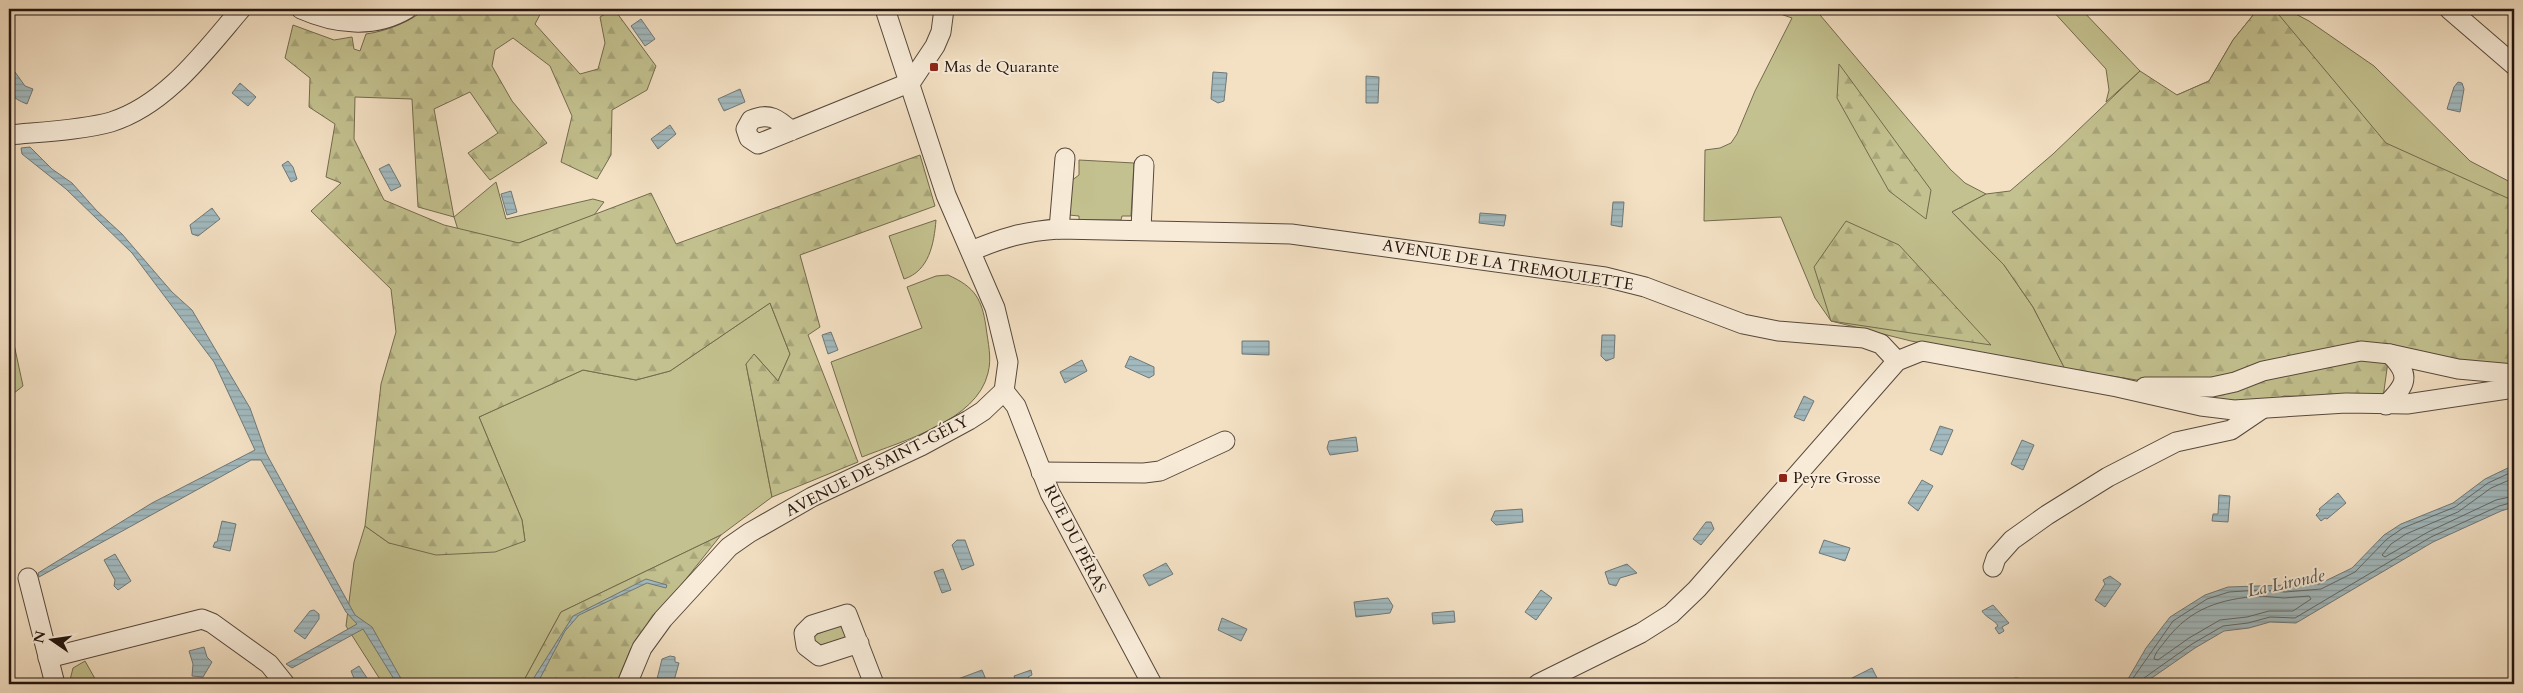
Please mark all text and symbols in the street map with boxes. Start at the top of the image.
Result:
place label: Mas de Quarante [944,56,1059,78]
marker: Mas de Quarante [928,61,940,73]
street label: AVENUE DE LA TREMOULETTE [1381,234,1635,296]
street label: AVENUE DE SAINT-GÉLY [782,410,972,522]
place label: Peyre Grosse [1793,467,1881,489]
marker: Peyre Grosse [1777,472,1789,484]
street label: RUE DU PÉRAS [1038,481,1112,597]
water label: La Lironde [2245,562,2328,603]
north arrow [28,616,78,666]
text: N [29,629,50,645]

